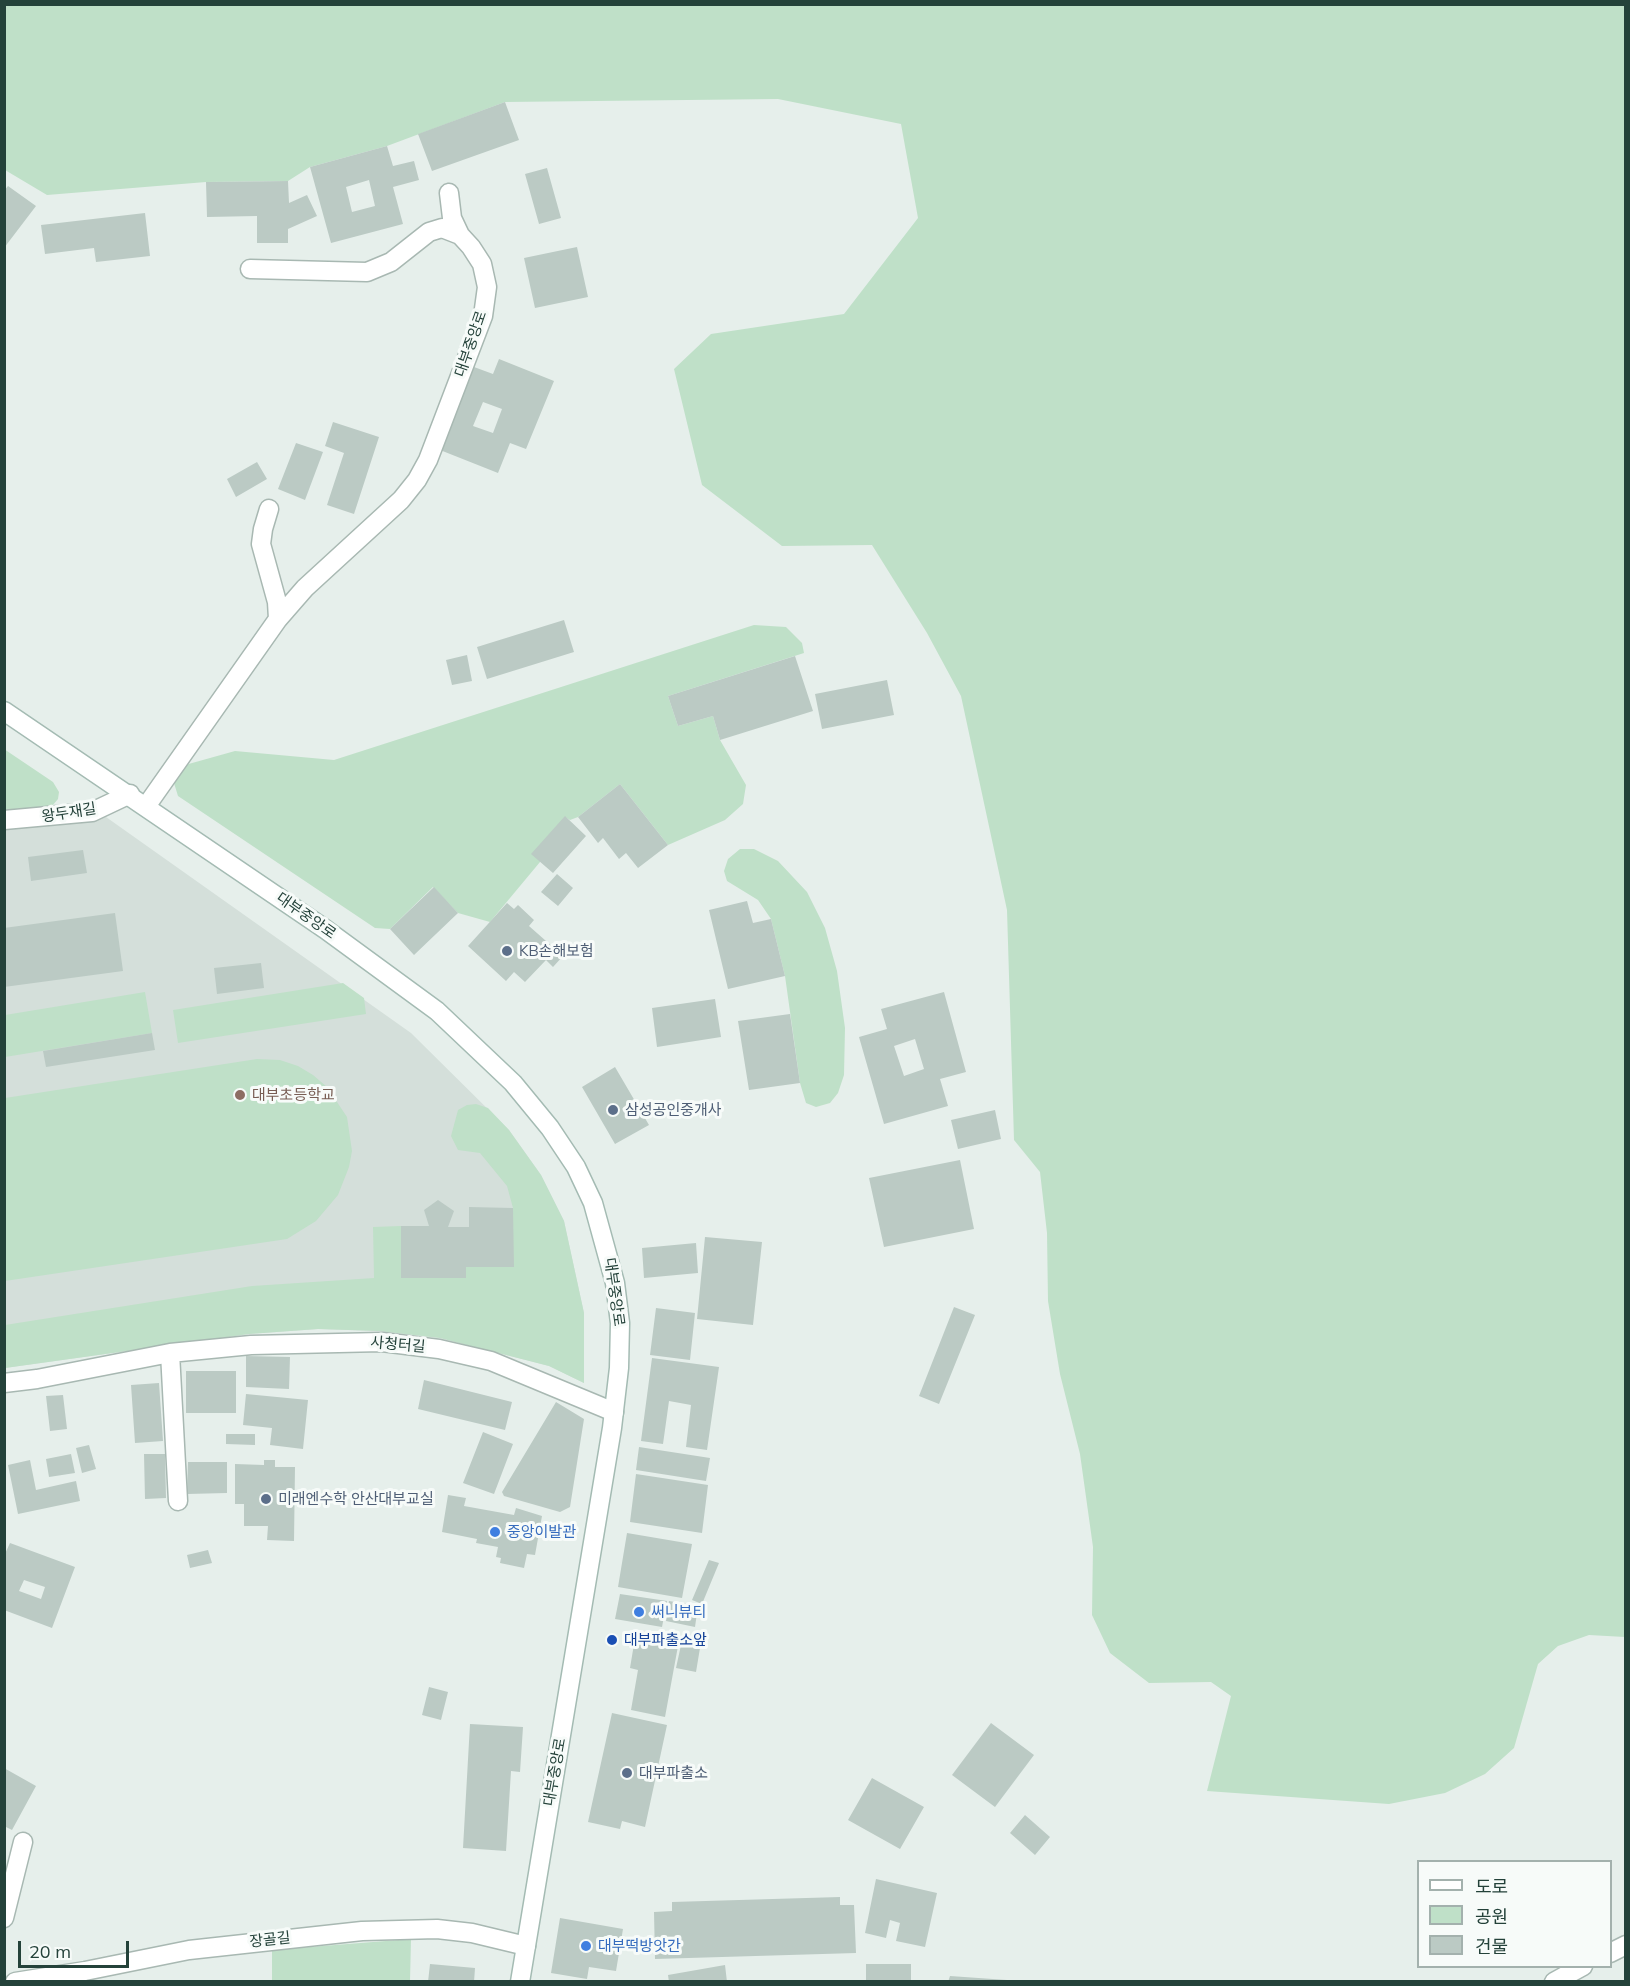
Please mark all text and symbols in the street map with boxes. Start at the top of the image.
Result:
street label: 대부중앙로 [451,308,491,380]
street label: 왕두재길 [40,800,98,826]
street label: 대부중앙로 [273,889,339,943]
place label: KB손해보험 [519,942,594,960]
marker: KB손해보험 [500,944,514,958]
place label: 대부초등학교 [252,1086,335,1104]
marker: 대부초등학교 [233,1088,247,1102]
place label: 삼성공인중개사 [625,1101,722,1119]
marker: 삼성공인중개사 [606,1103,620,1117]
street label: 대부중앙로 [600,1257,628,1327]
street label: 사청터길 [370,1334,426,1356]
place label: 미래엔수학 안산대부교실 [278,1490,434,1508]
marker: 미래엔수학 안산대부교실 [259,1492,273,1506]
place label: 중앙이발관 [507,1523,576,1541]
marker: 중앙이발관 [488,1525,502,1539]
place label: 써니뷰티 [651,1603,706,1621]
marker: 써니뷰티 [632,1605,646,1619]
place label: 대부파출소앞 [624,1631,707,1649]
marker: 대부파출소앞 [605,1633,619,1647]
street label: 대부중앙로 [540,1736,570,1808]
place label: 대부파출소 [639,1764,708,1782]
marker: 대부파출소 [620,1766,634,1780]
legend [1417,1860,1612,1968]
text: 도로 [1475,1875,1508,1898]
text: 공원 [1475,1905,1508,1928]
scale bar [21,1929,132,1967]
street label: 장골길 [248,1929,292,1951]
text: 건물 [1475,1935,1508,1958]
place label: 대부떡방앗간 [598,1937,681,1955]
marker: 대부떡방앗간 [579,1939,593,1953]
text: 20 m [29,1940,71,1963]

